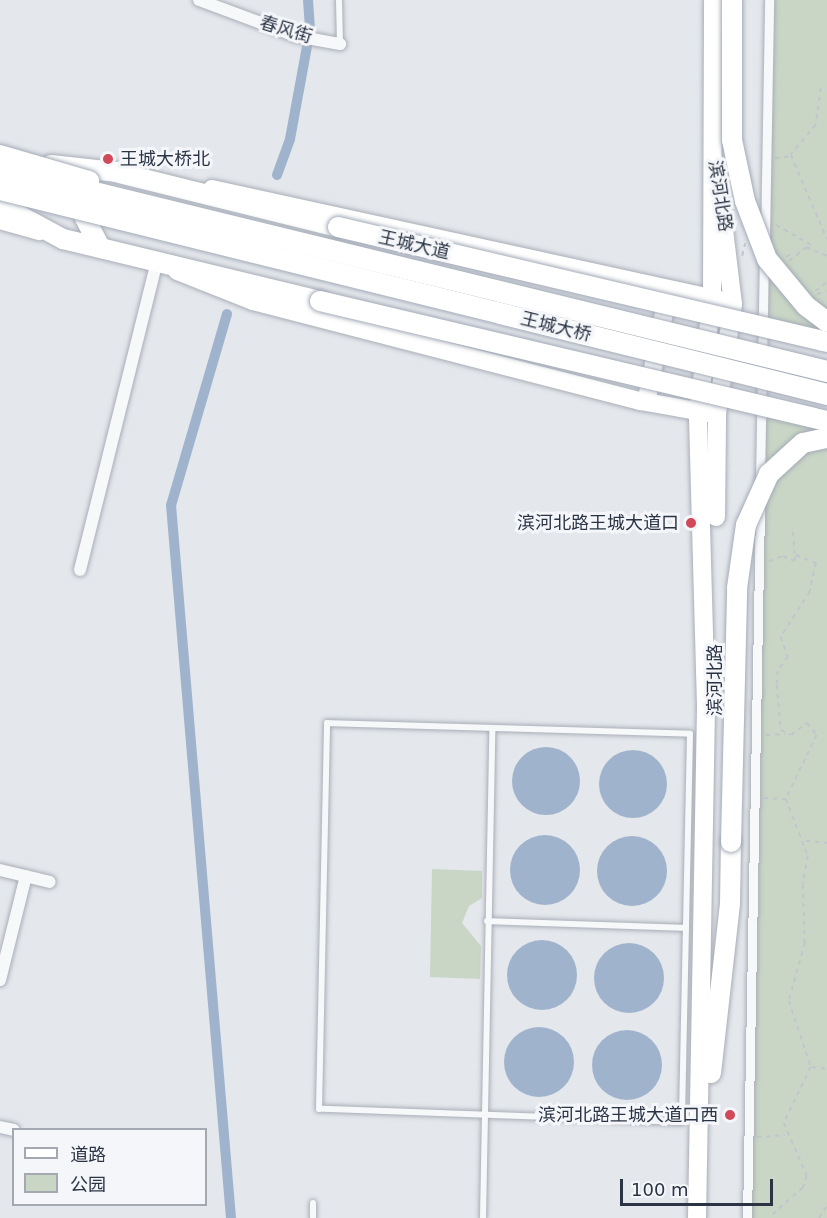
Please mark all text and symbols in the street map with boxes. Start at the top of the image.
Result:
street label: 春风街 [257,12,315,48]
place label: 王城大桥北 [120,148,210,170]
marker: 王城大桥北 [101,152,115,166]
street label: 滨河北路 [704,159,736,233]
street label: 王城大道 [376,226,452,264]
street label: 王城大桥 [518,308,594,346]
place label: 滨河北路王城大道口 [517,512,679,534]
marker: 滨河北路王城大道口 [684,516,698,530]
street label: 滨河北路 [704,644,726,716]
place label: 滨河北路王城大道口西 [538,1104,718,1126]
marker: 滨河北路王城大道口西 [723,1108,737,1122]
legend [12,1128,207,1206]
text: 道路 [70,1144,106,1165]
scale bar [623,1167,776,1205]
text: 公园 [70,1174,106,1195]
text: 100 m [631,1179,689,1200]

